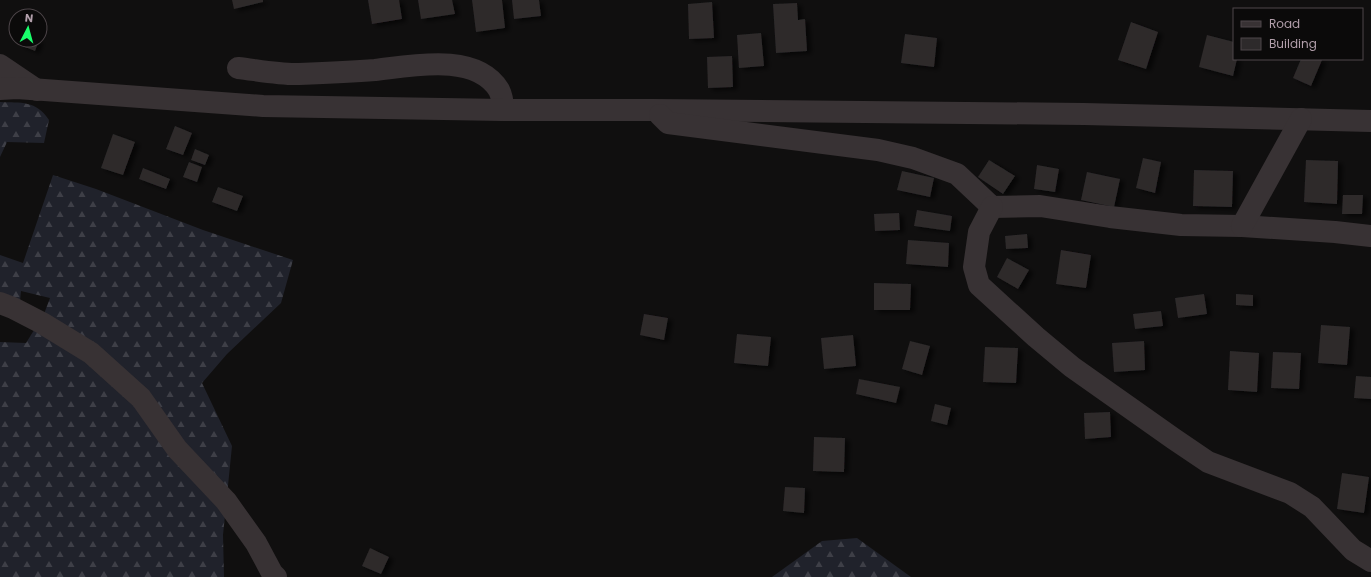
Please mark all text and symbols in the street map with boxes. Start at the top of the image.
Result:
north arrow [8,8,48,48]
legend [1233,8,1363,60]
text: N [24,10,34,26]
text: Road [1269,15,1300,32]
text: Building [1269,35,1317,52]

